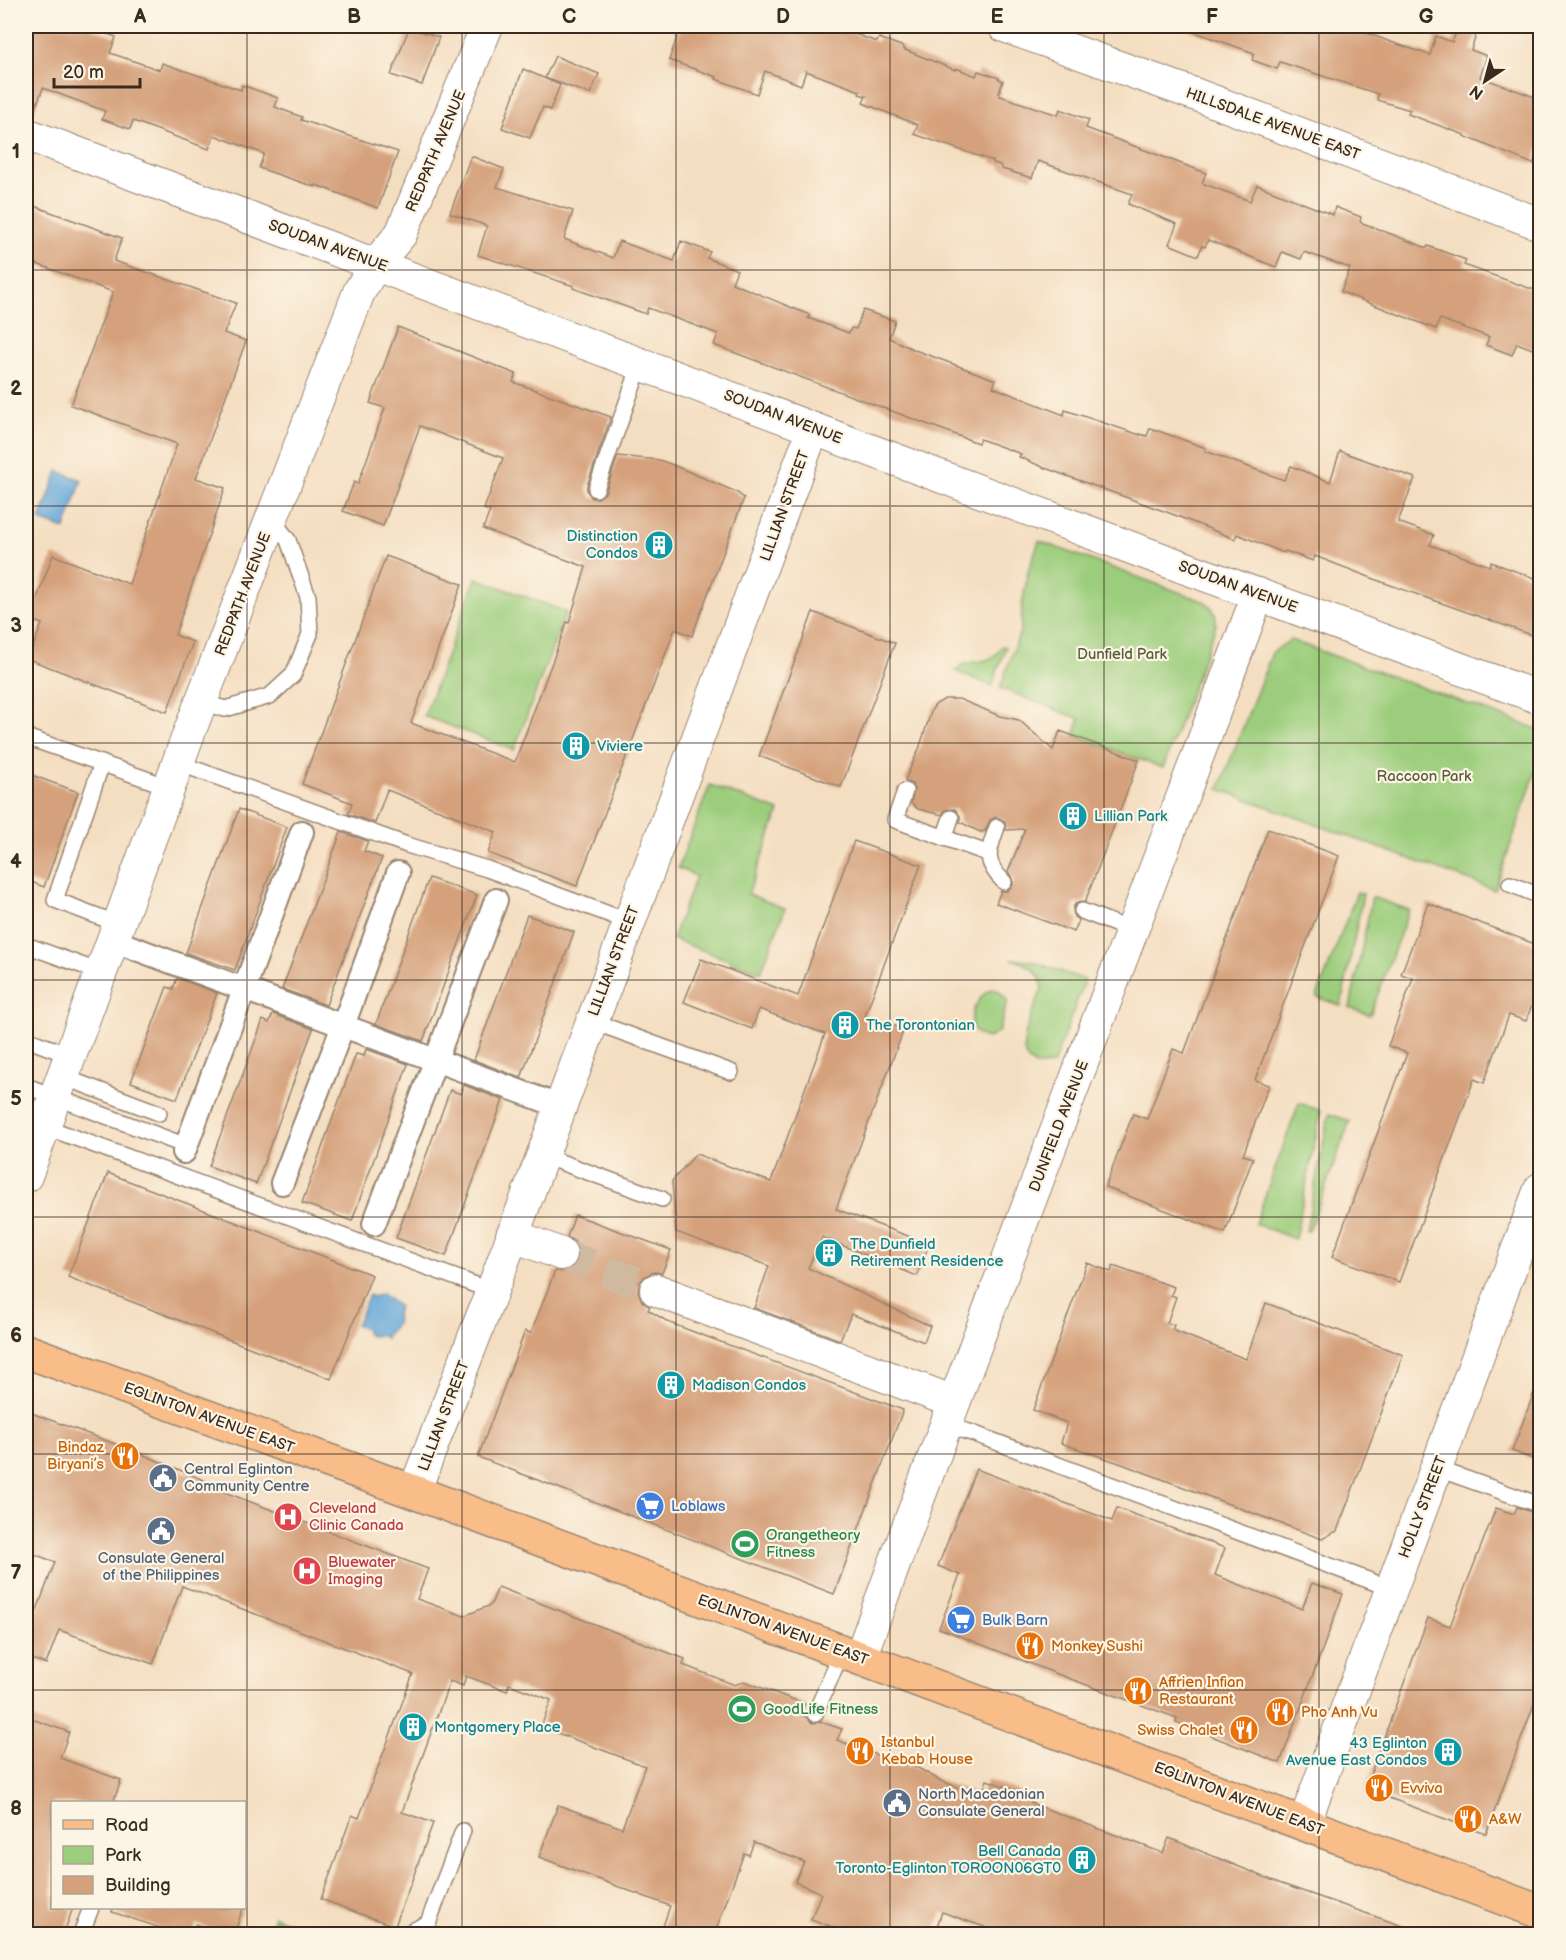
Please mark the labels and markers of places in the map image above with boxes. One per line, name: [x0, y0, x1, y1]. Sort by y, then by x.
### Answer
place label: Distinction Condos: [566, 527, 639, 563]
building icon: Distinction Condos: [643, 529, 675, 561]
building icon: Viviere: [560, 730, 592, 762]
place label: Viviere: [597, 737, 643, 756]
building icon: Lillian Park: [1057, 800, 1089, 832]
place label: Lillian Park: [1094, 807, 1168, 826]
building icon: The Torontonian: [829, 1009, 861, 1041]
place label: The Torontonian: [866, 1016, 975, 1035]
place label: The Dunfield Retirement Residence: [850, 1235, 1004, 1271]
building icon: The Dunfield Retirement Residence: [813, 1237, 845, 1269]
building icon: Madison Condos: [655, 1369, 687, 1401]
place label: Madison Condos: [692, 1376, 807, 1395]
place label: Bindaz Biryani’s: [47, 1438, 105, 1474]
restaurant icon: Bindaz Biryani’s: [109, 1440, 141, 1472]
place label: Central Eglinton Community Centre: [184, 1460, 309, 1496]
public building icon: Central Eglinton Community Centre: [147, 1462, 179, 1494]
supermarket icon: Loblaws: [634, 1490, 666, 1522]
place label: Loblaws: [671, 1497, 726, 1516]
place label: Cleveland Clinic Canada: [309, 1499, 404, 1535]
hospital icon: Cleveland Clinic Canada: [272, 1501, 304, 1533]
public building icon: Consulate General of the Philippines: [145, 1515, 177, 1547]
place label: Orangetheory Fitness: [766, 1526, 861, 1562]
sports icon: Orangetheory Fitness: [729, 1528, 761, 1560]
place label: Consulate General of the Philippines: [98, 1549, 224, 1585]
place label: Bluewater Imaging: [328, 1553, 396, 1589]
hospital icon: Bluewater Imaging: [291, 1555, 323, 1587]
supermarket icon: Bulk Barn: [945, 1604, 977, 1636]
place label: Bulk Barn: [982, 1611, 1048, 1630]
restaurant icon: Monkey Sushi: [1014, 1630, 1046, 1662]
place label: Monkey Sushi: [1051, 1637, 1143, 1656]
place label: Affrien Infian Restaurant: [1159, 1673, 1244, 1709]
restaurant icon: Affrien Infian Restaurant: [1122, 1675, 1154, 1707]
sports icon: GoodLife Fitness: [726, 1693, 758, 1725]
restaurant icon: Pho Anh Vu: [1264, 1696, 1296, 1728]
place label: GoodLife Fitness: [763, 1700, 879, 1719]
place label: Pho Anh Vu: [1301, 1703, 1378, 1722]
building icon: Montgomery Place: [397, 1711, 429, 1743]
restaurant icon: Swiss Chalet: [1228, 1714, 1260, 1746]
place label: Montgomery Place: [434, 1718, 561, 1737]
place label: Swiss Chalet: [1137, 1721, 1223, 1740]
place label: Istanbul Kebab House: [881, 1733, 973, 1769]
place label: 43 Eglinton Avenue East Condos: [1286, 1734, 1428, 1770]
restaurant icon: Istanbul Kebab House: [844, 1735, 876, 1767]
building icon: 43 Eglinton Avenue East Condos: [1432, 1736, 1464, 1768]
restaurant icon: Evviva: [1363, 1772, 1395, 1804]
place label: Evviva: [1400, 1779, 1443, 1798]
place label: North Macedonian Consulate General: [918, 1785, 1045, 1821]
public building icon: North Macedonian Consulate General: [881, 1787, 913, 1819]
restaurant icon: A&W: [1452, 1803, 1484, 1835]
place label: A&W: [1489, 1810, 1522, 1829]
place label: Bell Canada Toronto-Eglinton TOROON06GT0: [836, 1842, 1061, 1878]
building icon: Bell Canada Toronto-Eglinton TOROON06GT0: [1066, 1844, 1098, 1876]

